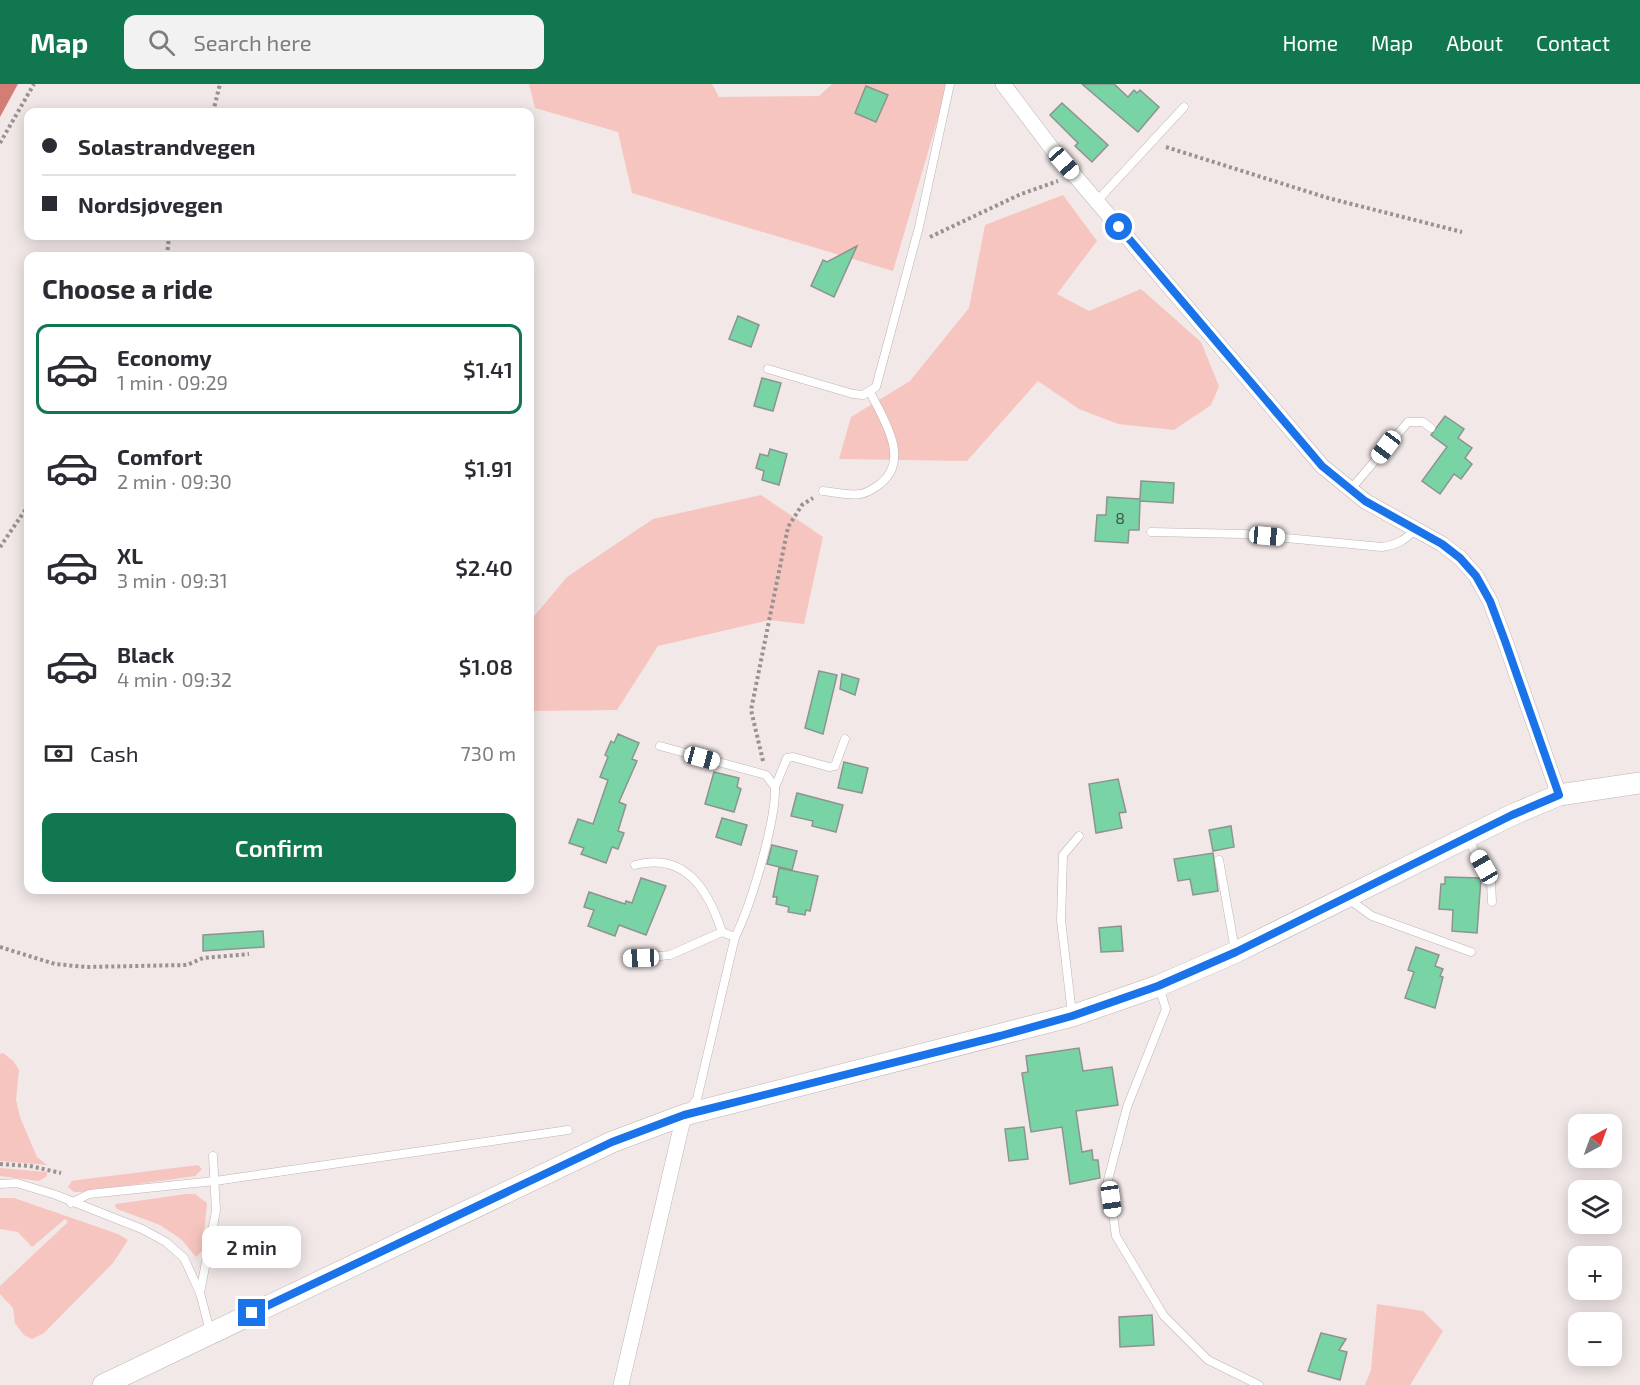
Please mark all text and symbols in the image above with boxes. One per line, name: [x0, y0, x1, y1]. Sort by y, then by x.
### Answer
search box: [124, 15, 544, 69]
text: Map: [30, 25, 88, 59]
icon: search: [145, 26, 178, 59]
text: Search here: [193, 29, 312, 55]
text: Home: [1282, 30, 1338, 55]
text: Map: [1371, 30, 1413, 55]
text: About: [1446, 30, 1503, 55]
text: Contact: [1536, 30, 1610, 55]
text: Solastrandvegen: [78, 133, 256, 159]
car: [1045, 144, 1083, 182]
text: Nordsjøvegen: [78, 191, 223, 217]
route start: [1105, 213, 1132, 240]
text: Choose a ride: [42, 272, 213, 304]
icon: car: [45, 342, 99, 396]
text: Economy: [117, 344, 212, 370]
text: $1.41: [463, 356, 513, 382]
text: 1 min · 09:29: [117, 370, 228, 394]
car: [1368, 427, 1404, 467]
icon: car: [45, 441, 99, 495]
text: Comfort: [117, 443, 202, 469]
text: $1.91: [464, 455, 513, 481]
text: 2 min · 09:30: [117, 469, 232, 493]
house number: 8: [1115, 508, 1125, 527]
car: [1248, 525, 1286, 547]
icon: car: [45, 540, 99, 594]
text: XL: [117, 542, 143, 568]
text: $2.40: [455, 554, 513, 580]
text: 3 min · 09:31: [117, 568, 228, 592]
icon: car: [45, 639, 99, 693]
text: Black: [117, 641, 174, 667]
text: $1.08: [459, 653, 513, 679]
text: 4 min · 09:32: [117, 667, 232, 691]
icon: cash: [42, 737, 75, 770]
text: Cash: [90, 740, 139, 766]
text: 730 m: [461, 741, 516, 765]
car: [682, 745, 722, 771]
button: Confirm: [42, 813, 516, 882]
car: [1467, 847, 1501, 887]
car: [623, 948, 659, 968]
north arrow: [1568, 1114, 1622, 1168]
map controls: [1568, 1114, 1622, 1366]
car: [1100, 1180, 1122, 1218]
button: layers: [1568, 1180, 1622, 1234]
callout: 2 min: [202, 1226, 302, 1268]
text: 2 min: [226, 1235, 277, 1259]
button: +: [1568, 1246, 1622, 1300]
route end: [238, 1299, 265, 1326]
button: −: [1568, 1312, 1622, 1366]

